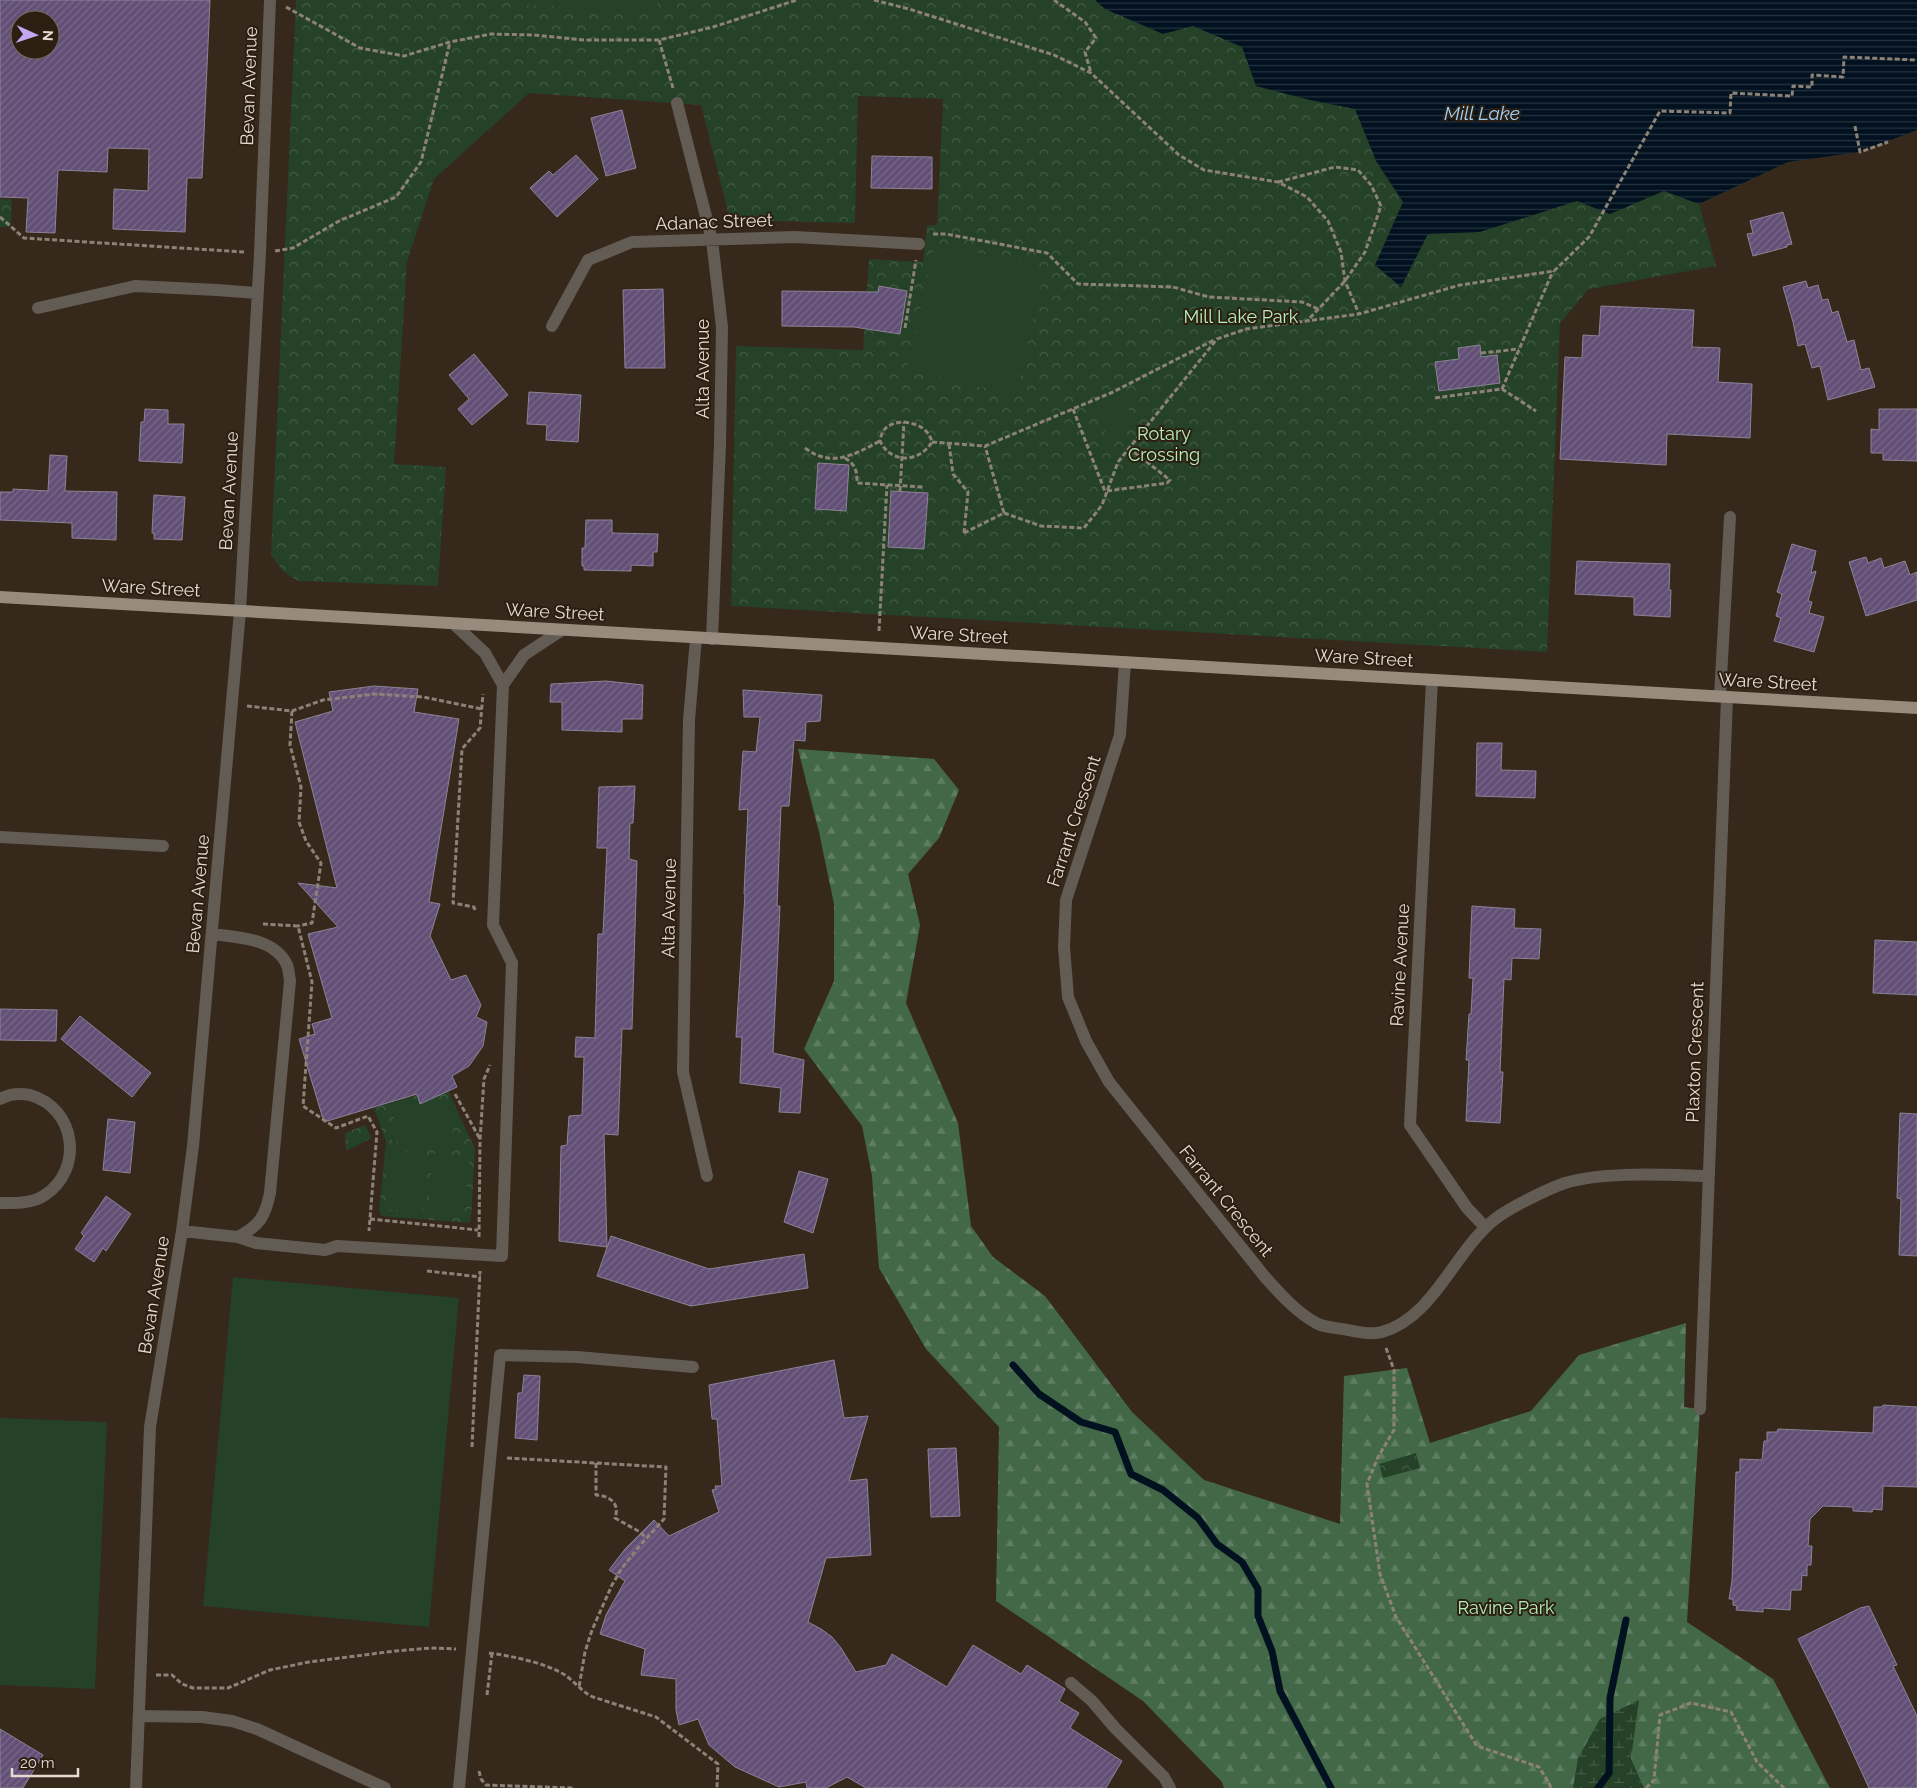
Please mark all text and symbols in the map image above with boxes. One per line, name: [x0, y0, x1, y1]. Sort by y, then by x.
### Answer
north arrow: [10, 10, 60, 60]
street label: Bevan Avenue: [236, 26, 261, 146]
text: N: [40, 30, 56, 41]
water label: Mill Lake: [1444, 102, 1520, 124]
street label: Adanac Street: [655, 209, 773, 234]
park label: Mill Lake Park: [1184, 306, 1299, 327]
street label: Alta Avenue: [692, 319, 713, 419]
park label: Rotary Crossing: [1128, 423, 1200, 465]
street label: Bevan Avenue: [215, 430, 242, 551]
street label: Ware Street: [101, 574, 201, 601]
street label: Ware Street: [505, 598, 605, 625]
street label: Ware Street: [909, 621, 1009, 648]
street label: Ware Street: [1314, 644, 1414, 671]
street label: Ware Street: [1718, 668, 1818, 695]
street label: Farrant Crescent: [1042, 752, 1105, 889]
street label: Bevan Avenue: [182, 833, 213, 954]
street label: Alta Avenue: [657, 857, 680, 958]
street label: Ravine Avenue: [1386, 903, 1413, 1027]
street label: Plaxton Crescent: [1682, 981, 1707, 1123]
street label: Farrant Crescent: [1175, 1141, 1278, 1261]
street label: Bevan Avenue: [134, 1234, 173, 1355]
park label: Ravine Park: [1457, 1597, 1555, 1618]
scale bar: [12, 1746, 79, 1778]
text: 20 m: [20, 1754, 55, 1772]

